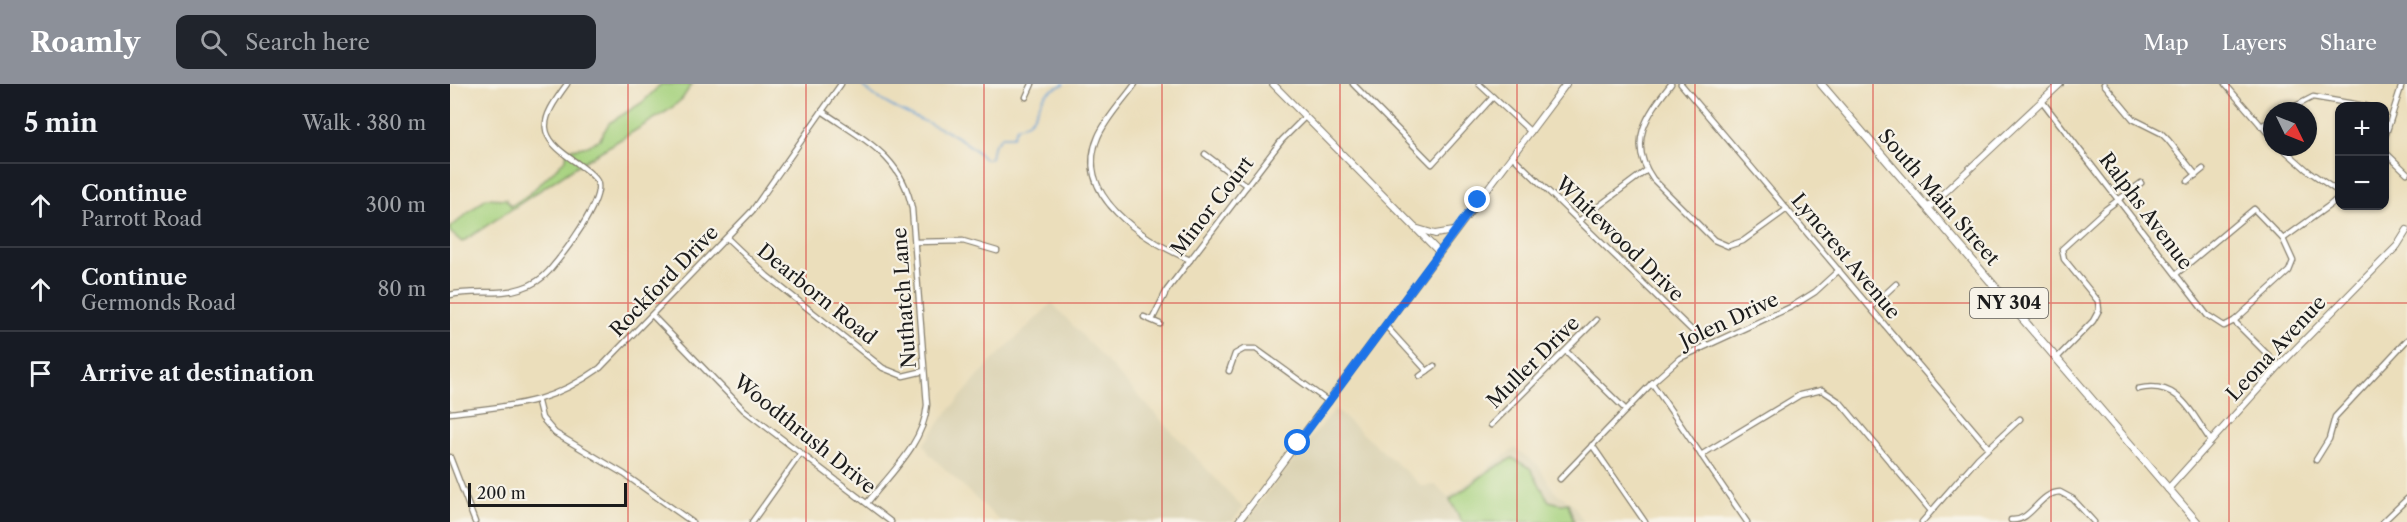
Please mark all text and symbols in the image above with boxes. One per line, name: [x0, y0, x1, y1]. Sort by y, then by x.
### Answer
search box: [176, 15, 596, 69]
text: Roamly: [30, 25, 140, 59]
icon: search: [197, 26, 230, 59]
text: Search here: [245, 29, 370, 56]
text: Map: [2144, 30, 2189, 55]
text: Layers: [2222, 30, 2287, 55]
text: Share: [2320, 30, 2377, 55]
north arrow: [2263, 102, 2317, 156]
map controls: [2335, 102, 2389, 210]
button: +: [2335, 102, 2389, 156]
text: 5 min: [24, 107, 98, 139]
text: Walk · 380 m: [302, 111, 426, 135]
street label: South Main Street: [1873, 124, 2005, 270]
street label: Ralphs Avenue: [2094, 148, 2198, 274]
street label: Minor Court: [1166, 151, 1258, 261]
button: −: [2335, 156, 2389, 210]
street label: Whitewood Drive: [1550, 171, 1689, 306]
text: Continue: [81, 180, 187, 207]
route end: [1464, 186, 1490, 212]
street label: Lyncrest Avenue: [1786, 188, 1906, 324]
icon: ahead: [24, 189, 57, 222]
text: 300 m: [366, 193, 426, 217]
text: Parrott Road: [81, 207, 202, 231]
street label: Rockford Drive: [605, 220, 723, 342]
street label: Nuthatch Lane: [887, 227, 921, 369]
street label: Dearborn Road: [753, 239, 881, 349]
text: Continue: [81, 264, 187, 291]
icon: ahead: [24, 273, 57, 306]
text: 80 m: [378, 277, 426, 301]
street label: Jolen Drive: [1673, 287, 1782, 355]
road number: NY 304: [1970, 288, 2048, 318]
street label: Leona Avenue: [2221, 290, 2331, 406]
text: Germonds Road: [81, 291, 236, 315]
street label: Muller Drive: [1482, 311, 1584, 413]
icon: arrive: [24, 357, 57, 390]
text: Arrive at destination: [81, 360, 314, 387]
street label: Woodthrush Drive: [728, 369, 881, 499]
route start: [1284, 429, 1310, 455]
scale bar: [468, 480, 627, 508]
text: 200 m: [477, 483, 526, 503]

